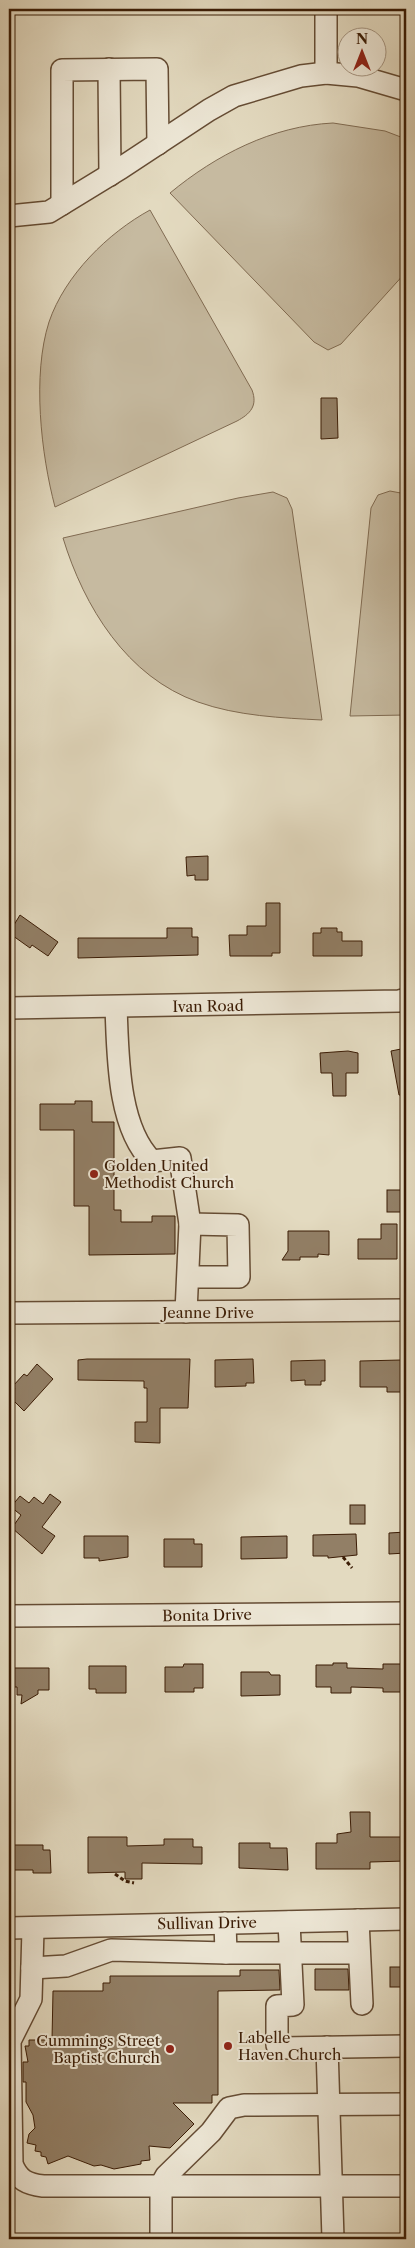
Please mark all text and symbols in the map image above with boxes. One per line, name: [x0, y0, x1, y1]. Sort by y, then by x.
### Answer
north arrow: [338, 28, 388, 78]
text: N: [356, 30, 368, 48]
street label: Ivan Road: [172, 996, 244, 1016]
place label: Golden United Methodist Church: [104, 1156, 235, 1192]
marker: Golden United Methodist Church: [88, 1168, 100, 1180]
street label: Jeanne Drive: [160, 1303, 254, 1322]
street label: Bonita Drive: [162, 1605, 252, 1625]
street label: Sullivan Drive: [157, 1913, 257, 1933]
place label: Labelle Haven Church: [238, 2028, 342, 2064]
place label: Cummings Street Baptist Church: [36, 2031, 161, 2067]
marker: Labelle Haven Church: [222, 2040, 234, 2052]
marker: Cummings Street Baptist Church: [164, 2043, 176, 2055]

